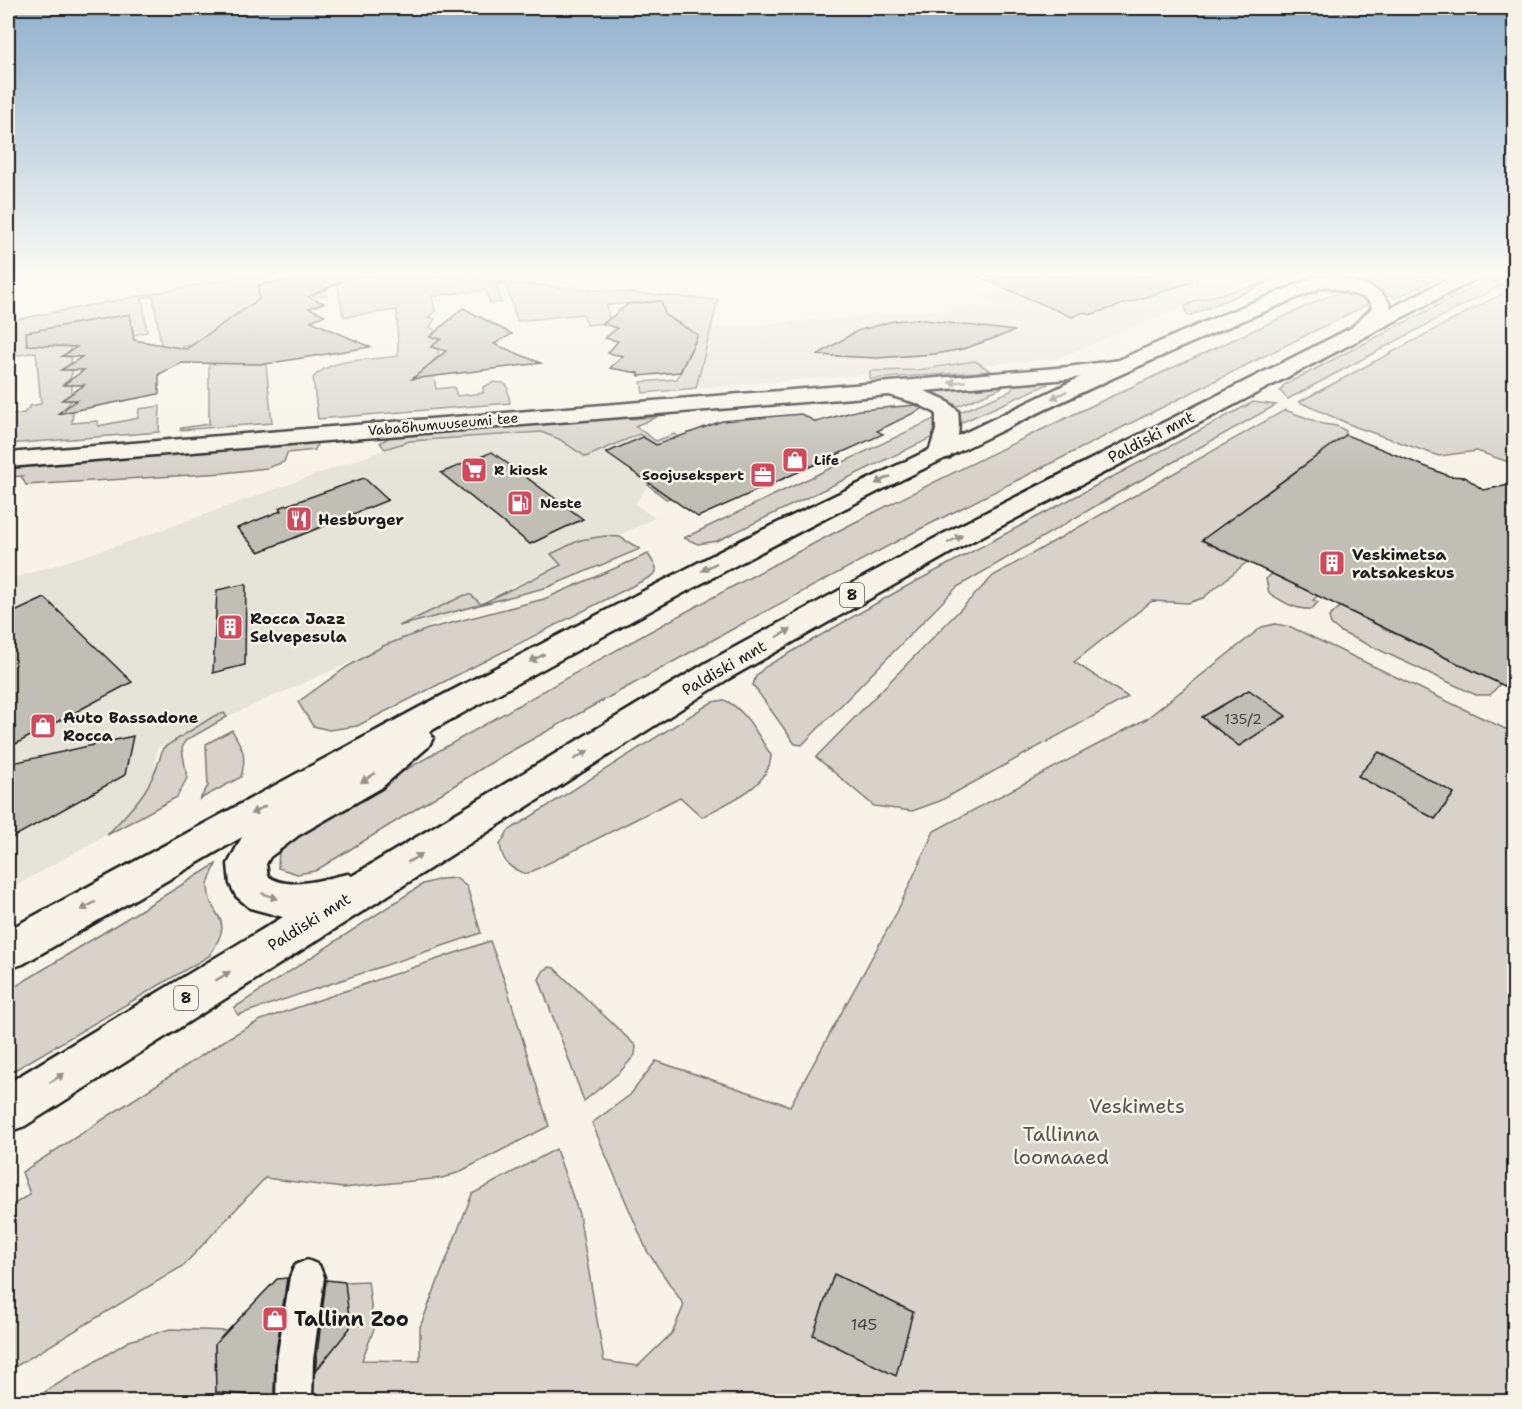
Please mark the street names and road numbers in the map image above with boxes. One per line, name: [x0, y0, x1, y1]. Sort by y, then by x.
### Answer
street label: Paldiski mnt: [1104, 406, 1198, 468]
street label: Vabaõhumuuseumi tee: [367, 408, 519, 440]
road number: 8: [840, 583, 864, 607]
street label: Paldiski mnt: [678, 635, 770, 701]
street label: Paldiski mnt: [264, 888, 354, 956]
road number: 8: [174, 986, 198, 1010]

